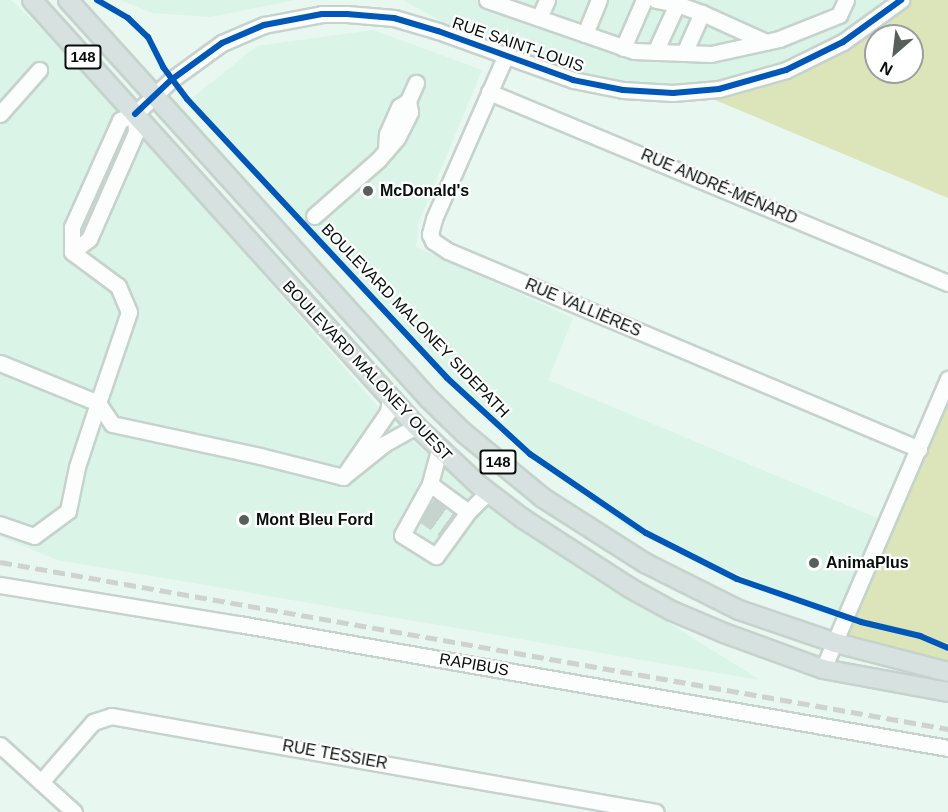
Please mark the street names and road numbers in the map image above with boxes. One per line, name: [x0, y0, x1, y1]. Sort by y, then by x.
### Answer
street label: RUE SAINT-LOUIS: [450, 13, 586, 77]
road number: 148: [64, 45, 103, 69]
street label: RUE ANDRÉ-MÉNARD: [638, 145, 800, 229]
street label: BOULEVARD MALONEY SIDEPATH: [317, 220, 513, 422]
street label: RUE VALLIÈRES: [522, 275, 644, 341]
street label: BOULEVARD MALONEY OUEST: [278, 277, 456, 465]
road number: 148: [478, 450, 518, 474]
street label: RAPIBUS: [438, 649, 510, 681]
street label: RUE TESSIER: [281, 736, 389, 774]

